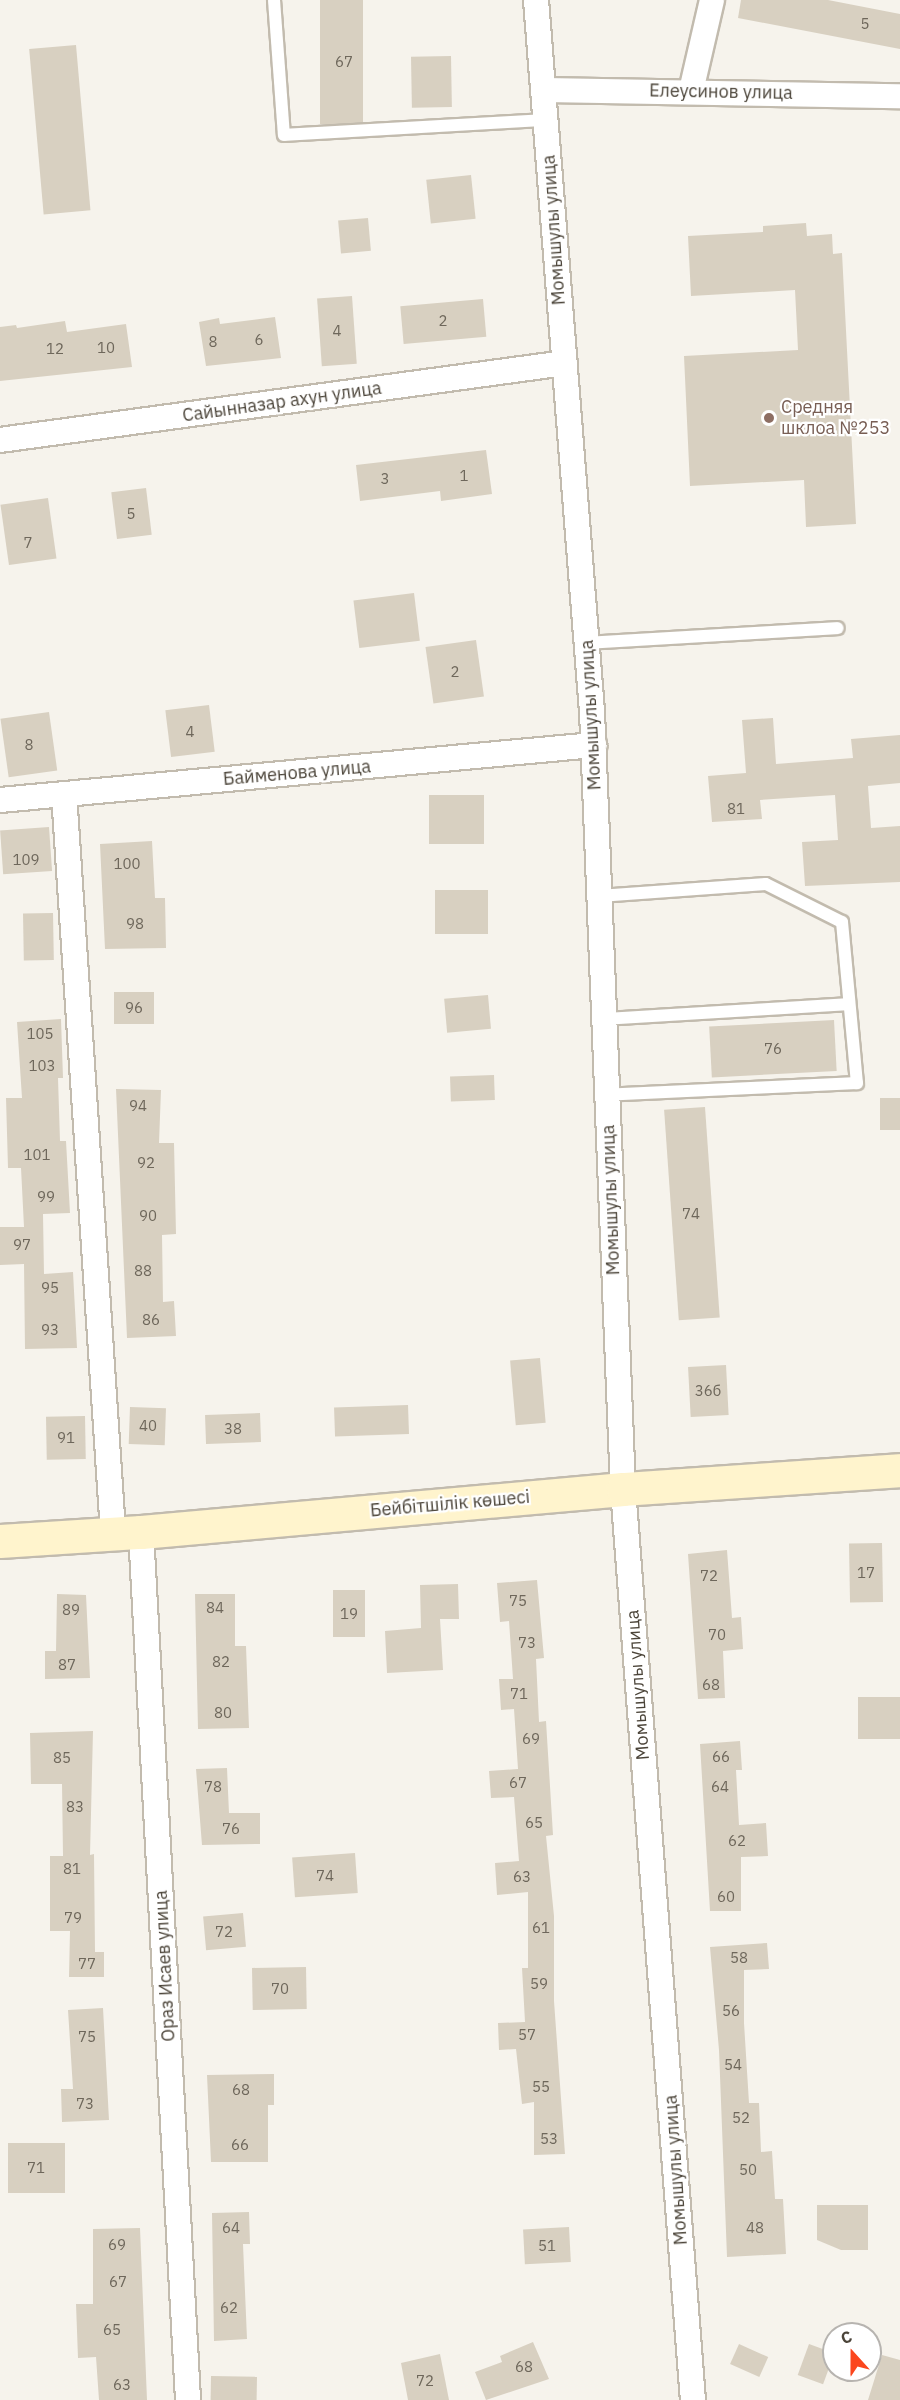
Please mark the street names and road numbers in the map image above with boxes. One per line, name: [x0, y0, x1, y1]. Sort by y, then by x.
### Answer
street label: Елеусинов улица: [649, 80, 793, 104]
street label: Момышулы улица: [538, 154, 570, 306]
street label: Сайынназар ахун улица: [181, 377, 383, 427]
street label: Момышулы улица: [576, 639, 606, 791]
street label: Байменова улица: [222, 756, 372, 790]
street label: Момышулы улица: [598, 1124, 624, 1276]
street label: Бейбітшілік көшесі: [369, 1486, 531, 1522]
street label: Момышулы улица: [622, 1609, 654, 1761]
street label: Ораз Исаев улица: [150, 1890, 180, 2042]
street label: Момышулы улица: [660, 2094, 692, 2246]

